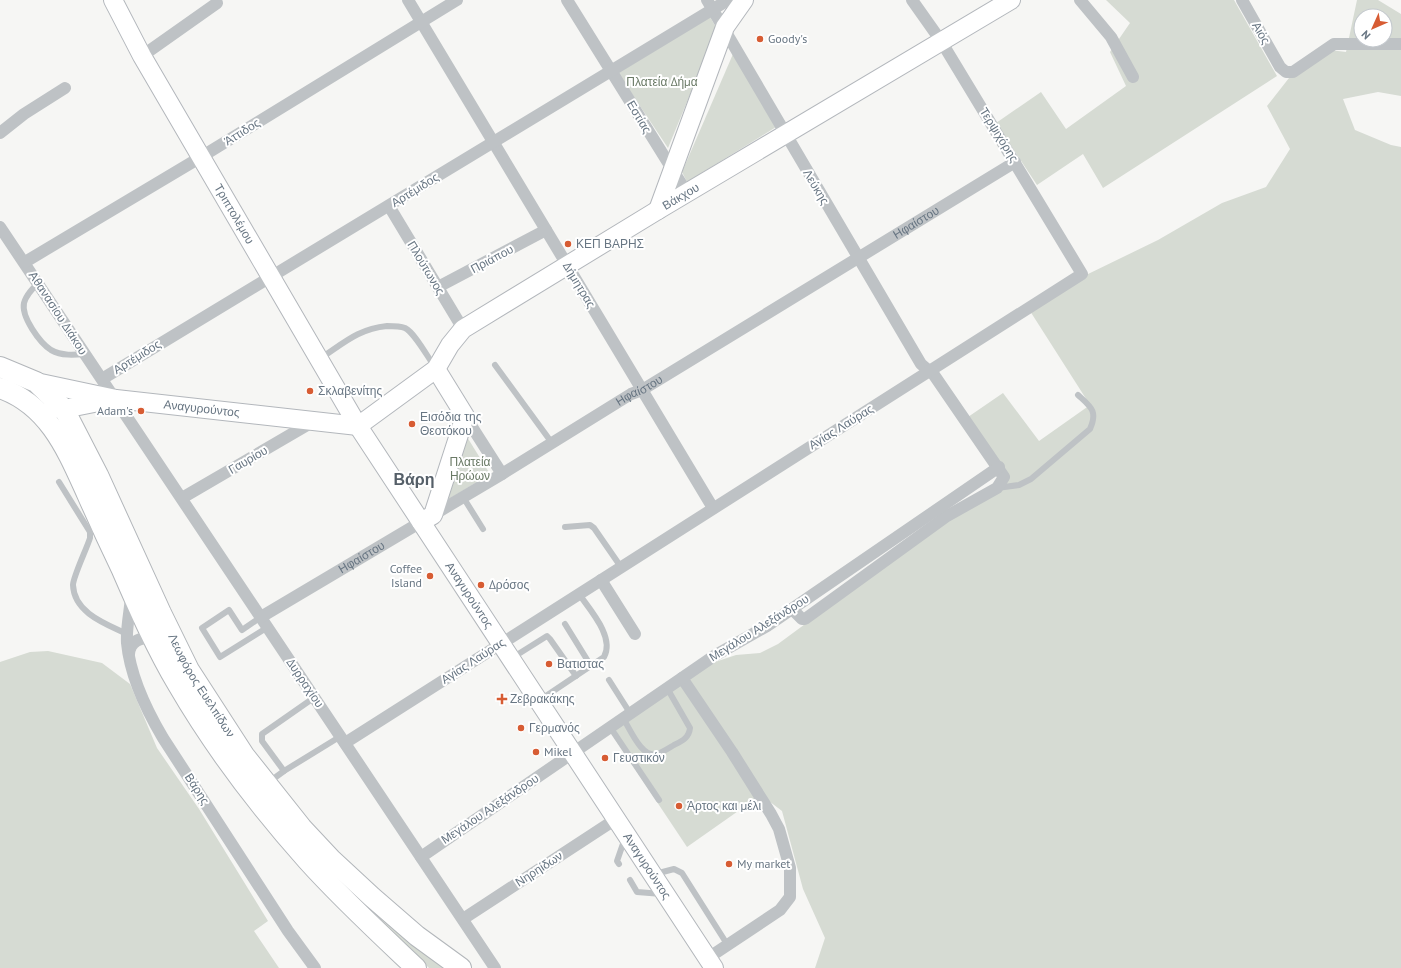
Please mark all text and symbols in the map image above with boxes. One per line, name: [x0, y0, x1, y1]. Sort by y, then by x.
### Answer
north arrow: [1353, 8, 1393, 48]
street label: Αιός: [1249, 19, 1274, 47]
text: N: [1358, 28, 1373, 43]
place label: Goody's: [768, 31, 807, 46]
marker: Goody's: [755, 34, 765, 44]
park label: Πλατεία Δήμα: [626, 74, 698, 89]
street label: Εστίας: [624, 98, 655, 136]
street label: Τερψιχόρης: [977, 105, 1022, 165]
street label: Άττιδος: [221, 115, 263, 148]
street label: Λεύκης: [800, 166, 833, 207]
street label: Αρτέμιδος: [388, 169, 441, 210]
street label: Βάκχου: [659, 179, 702, 213]
street label: Τριπτολέμου: [211, 181, 258, 246]
street label: Ηφαίστου: [890, 202, 942, 242]
place label: ΚΕΠ ΒΑΡΗΣ: [576, 236, 644, 251]
street label: Πλούτωνος: [405, 238, 448, 298]
marker: ΚΕΠ ΒΑΡΗΣ: [563, 239, 573, 249]
street label: Πριάπου: [468, 241, 516, 276]
street label: Δήμητρας: [560, 259, 599, 311]
street label: Αθανασίου Διάκου: [26, 268, 91, 357]
street label: Αρτέμιδος: [110, 336, 163, 377]
street label: Ηφαίστου: [613, 371, 665, 409]
place label: Σκλαβενίτης: [318, 383, 383, 398]
marker: Σκλαβενίτης: [305, 386, 315, 396]
street label: Αναγυρούντος: [163, 396, 241, 420]
street label: Αγίας Λαύρας: [806, 401, 876, 452]
place label: Adam's: [97, 403, 133, 418]
marker: Adam's: [136, 406, 146, 416]
place label: Εισόδια της Θεοτόκου: [420, 409, 482, 438]
marker: Εισόδια της Θεοτόκου: [407, 419, 417, 429]
street label: Γαυρίου: [225, 442, 270, 477]
park label: Πλατεία Ηρώων: [449, 454, 491, 483]
district label: Βάρη: [393, 469, 435, 489]
street label: Ηφαίστου: [335, 537, 387, 576]
street label: Αναγυρούντος: [442, 559, 497, 631]
place label: Coffee Island: [390, 561, 422, 590]
marker: Coffee Island: [425, 571, 435, 581]
place label: Δρόσος: [489, 577, 529, 592]
marker: Δρόσος: [476, 580, 486, 590]
street label: Μεγάλου Αλεξάνδρου: [706, 591, 811, 664]
street label: Λεωφόρος Ευελπίδων: [165, 631, 239, 740]
street label: Αγίας Λαύρας: [438, 634, 508, 687]
street label: Δυρραχίου: [283, 655, 327, 710]
place label: Βατιστας: [557, 656, 604, 671]
marker: Βατιστας: [544, 659, 554, 669]
place label: Ζεβρακάκης: [510, 691, 575, 706]
marker: Ζεβρακάκης: [497, 694, 507, 704]
place label: Γερμανός: [529, 720, 580, 735]
marker: Γερμανός: [516, 723, 526, 733]
place label: Mikel: [544, 744, 572, 759]
marker: Mikel: [531, 747, 541, 757]
place label: Γευστικόν: [613, 750, 665, 765]
marker: Γευστικόν: [600, 753, 610, 763]
street label: Βάρης: [182, 770, 213, 807]
street label: Μεγάλου Αλεξάνδρου: [438, 770, 541, 847]
place label: Άρτος και μέλι: [687, 798, 762, 813]
marker: Άρτος και μέλι: [674, 801, 684, 811]
street label: Αναγυρούντος: [620, 830, 675, 902]
street label: Νηρηίδων: [512, 848, 565, 889]
place label: My market: [737, 856, 790, 871]
marker: My market: [724, 859, 734, 869]

